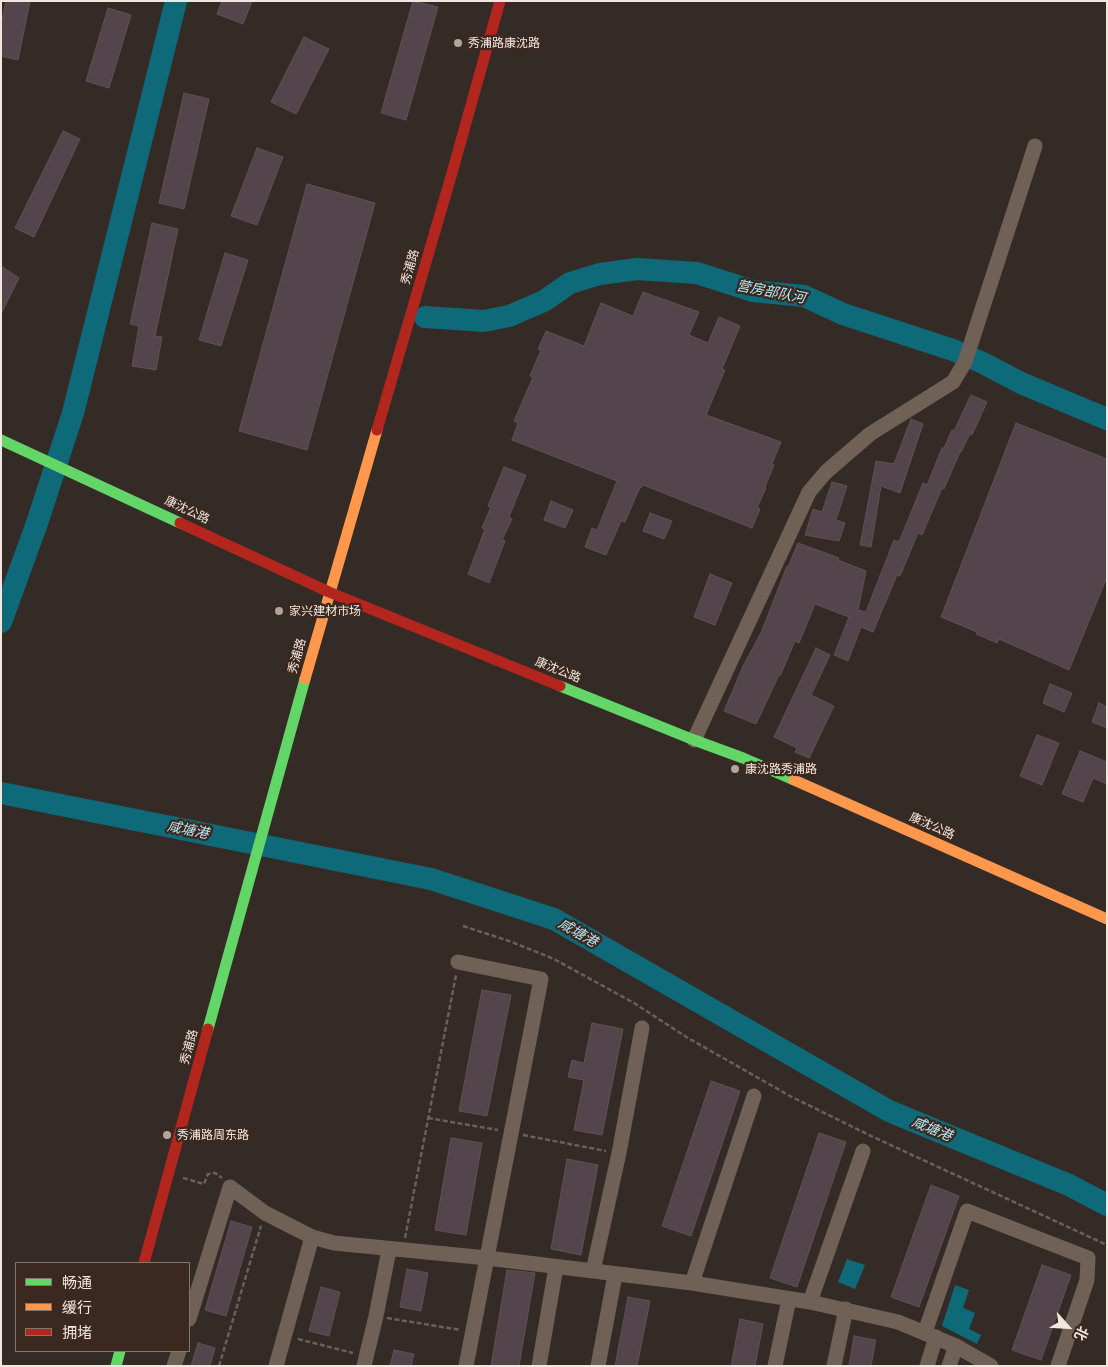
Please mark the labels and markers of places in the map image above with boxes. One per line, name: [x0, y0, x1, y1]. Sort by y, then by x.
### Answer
place label: 秀浦路康沈路: [468, 36, 540, 50]
marker: 秀浦路康沈路: [452, 37, 464, 49]
place label: 家兴建材市场: [289, 604, 361, 618]
marker: 家兴建材市场: [273, 605, 285, 617]
place label: 康沈路秀浦路: [745, 762, 817, 776]
marker: 康沈路秀浦路: [729, 763, 741, 775]
place label: 秀浦路周东路: [177, 1128, 249, 1142]
marker: 秀浦路周东路: [161, 1129, 173, 1141]

